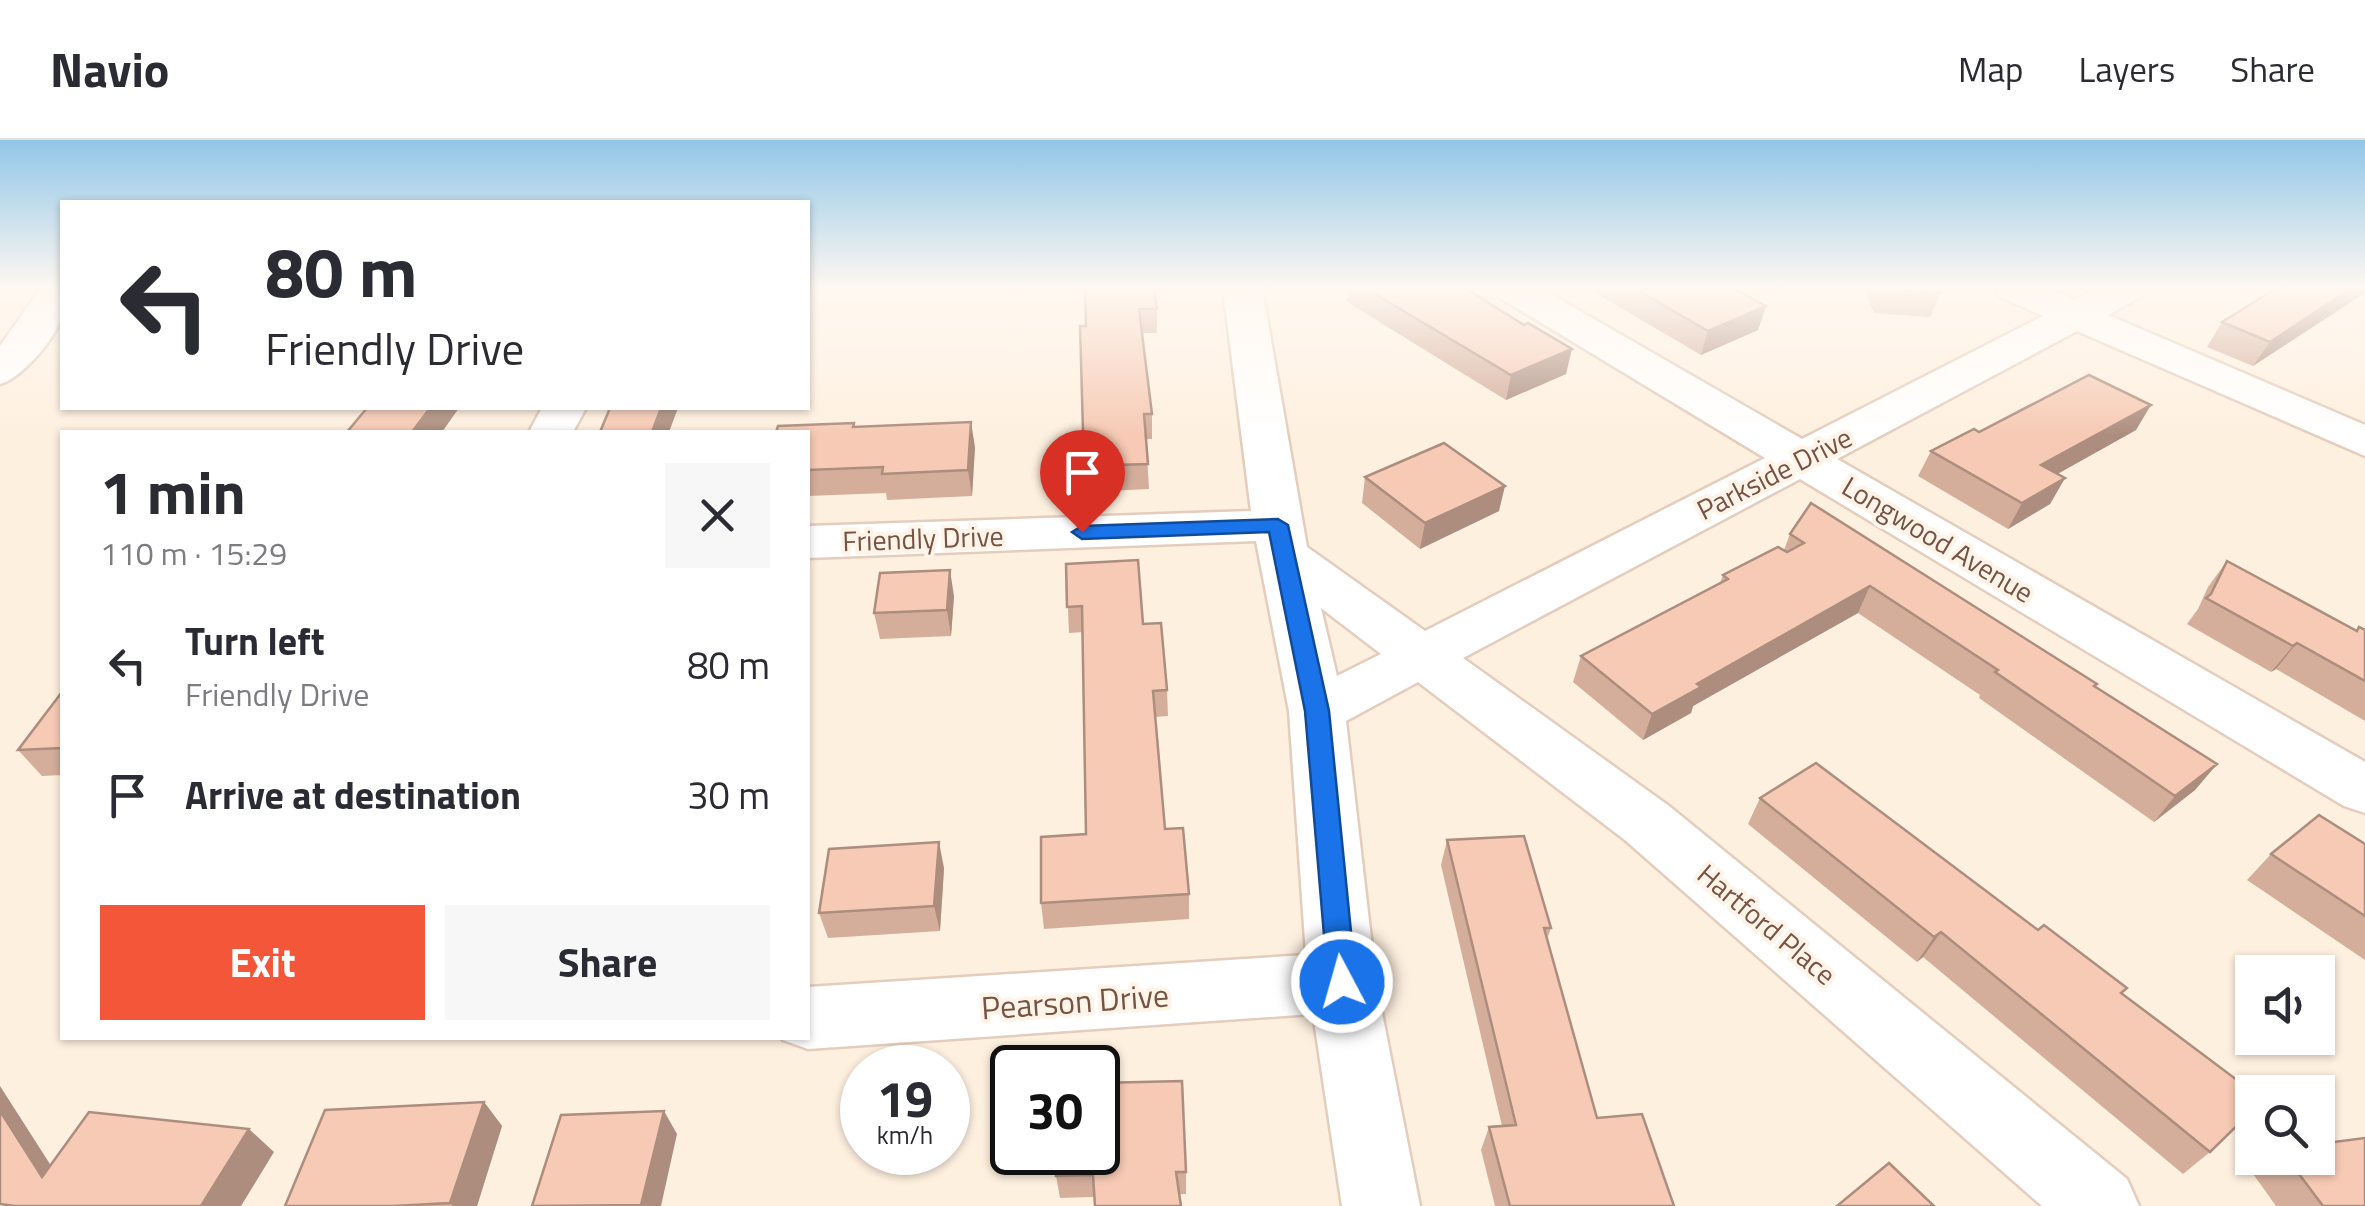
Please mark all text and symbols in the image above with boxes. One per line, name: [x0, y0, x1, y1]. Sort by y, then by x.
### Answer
text: Navio: [50, 33, 169, 106]
text: Map: [1958, 42, 2023, 96]
text: Layers: [2078, 42, 2175, 96]
text: Share: [2230, 42, 2315, 96]
text: 80 m: [265, 218, 418, 324]
icon: left: [100, 240, 230, 370]
text: Friendly Drive: [265, 314, 524, 382]
street label: Parkside Drive: [1689, 415, 1859, 531]
pin: [1040, 430, 1125, 533]
icon: arrive: [1055, 445, 1110, 500]
text: 1 min: [100, 446, 246, 537]
button: close: [665, 463, 770, 568]
street label: Longwood Avenue: [1834, 465, 2042, 613]
street label: Friendly Drive: [842, 514, 1004, 562]
text: 110 m · 15:29: [100, 529, 287, 577]
text: Turn left: [185, 612, 325, 670]
text: 80 m: [687, 636, 770, 694]
icon: left: [100, 638, 155, 693]
text: Friendly Drive: [185, 670, 369, 718]
text: Arrive at destination: [185, 766, 521, 824]
text: 30 m: [687, 766, 770, 824]
icon: arrive: [100, 768, 155, 823]
street label: Hartford Place: [1688, 853, 1846, 995]
button: Exit: [100, 905, 425, 1020]
button: Share: [445, 905, 770, 1020]
position arrow: [1290, 930, 1394, 1034]
map controls: [2235, 955, 2335, 1175]
button: sound: [2235, 955, 2335, 1055]
street label: Pearson Drive: [980, 970, 1170, 1032]
speed limit sign: 30: [990, 1045, 1120, 1175]
text: 19: [877, 1060, 933, 1136]
button: search: [2235, 1075, 2335, 1175]
text: km/h: [877, 1116, 933, 1154]

